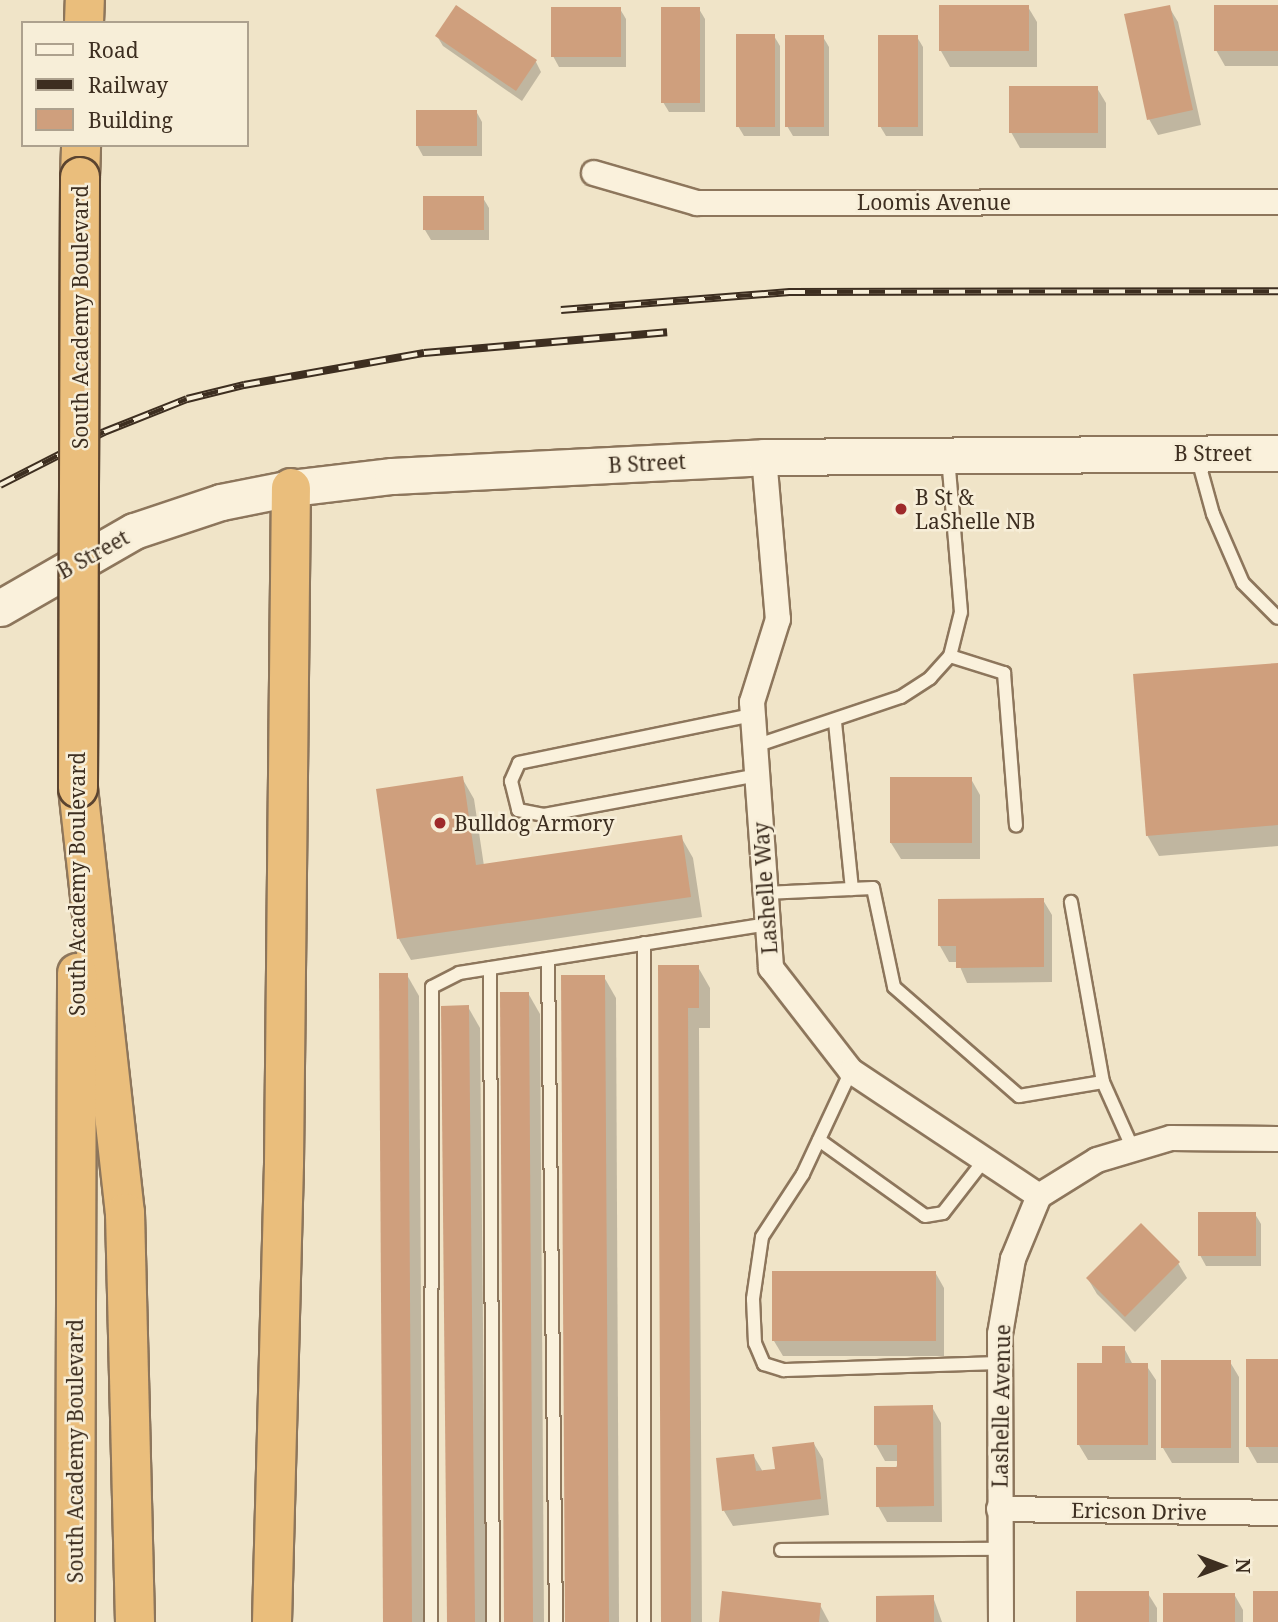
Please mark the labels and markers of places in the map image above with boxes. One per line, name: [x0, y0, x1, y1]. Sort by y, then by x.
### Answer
place label: B St & LaShelle NB: [915, 484, 1035, 534]
marker: B St & LaShelle NB: [893, 501, 909, 517]
place label: Bulldog Armory: [454, 810, 614, 836]
marker: Bulldog Armory: [432, 815, 448, 831]

